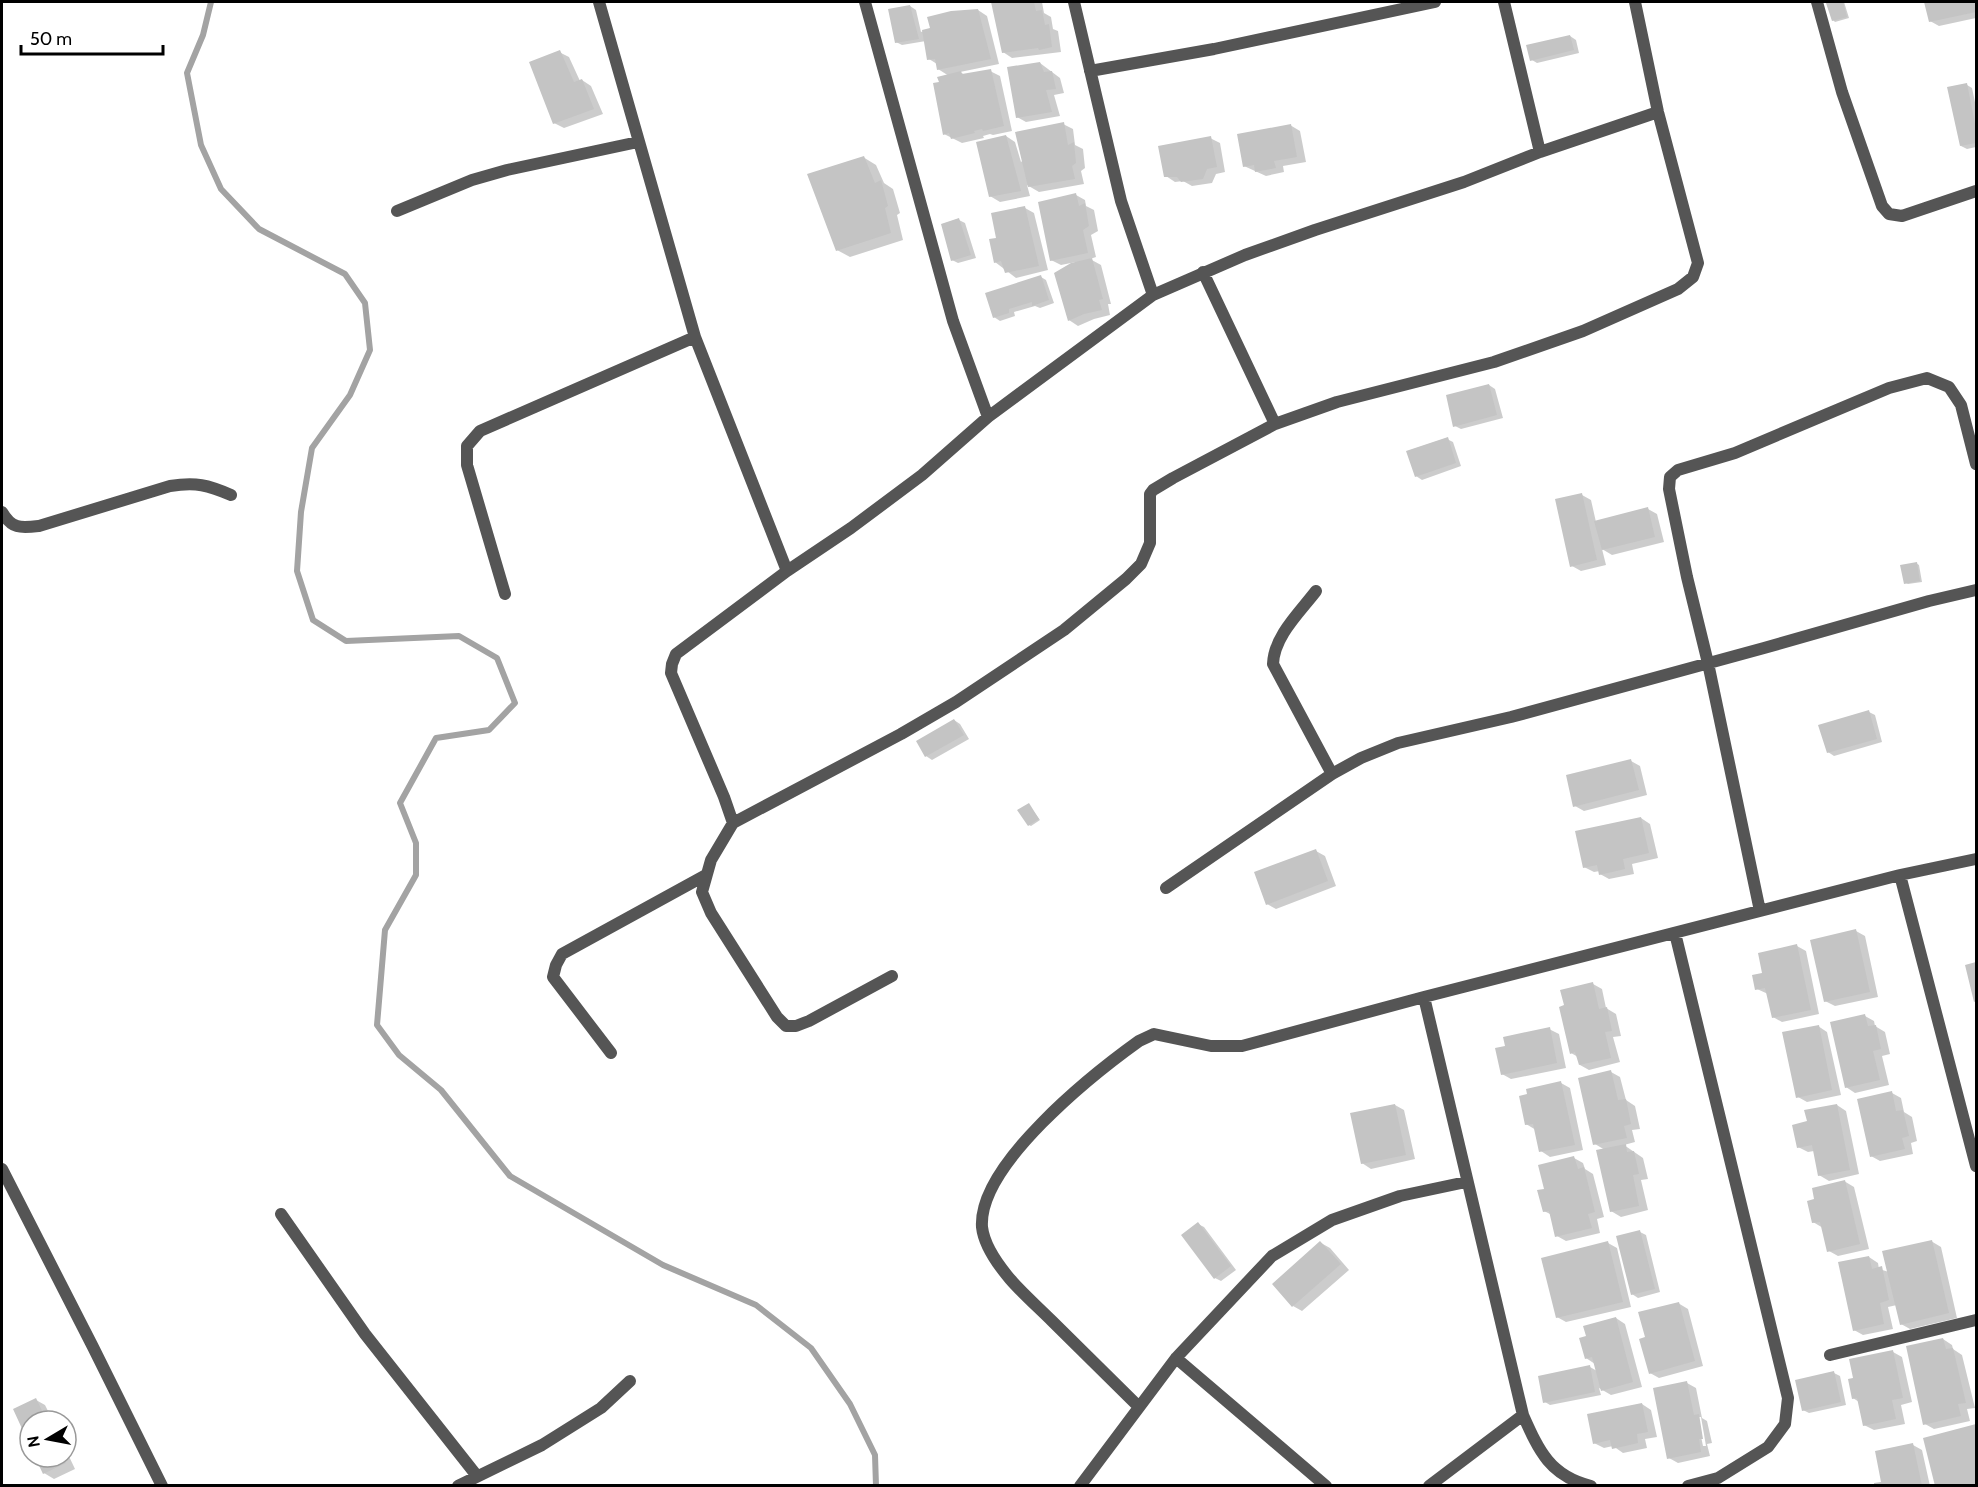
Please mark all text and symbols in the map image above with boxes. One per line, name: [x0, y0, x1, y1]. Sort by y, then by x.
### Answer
scale bar: [21, 18, 164, 56]
text: 50 m: [30, 28, 72, 50]
north arrow: [18, 1409, 78, 1469]
text: N: [23, 1434, 44, 1449]

